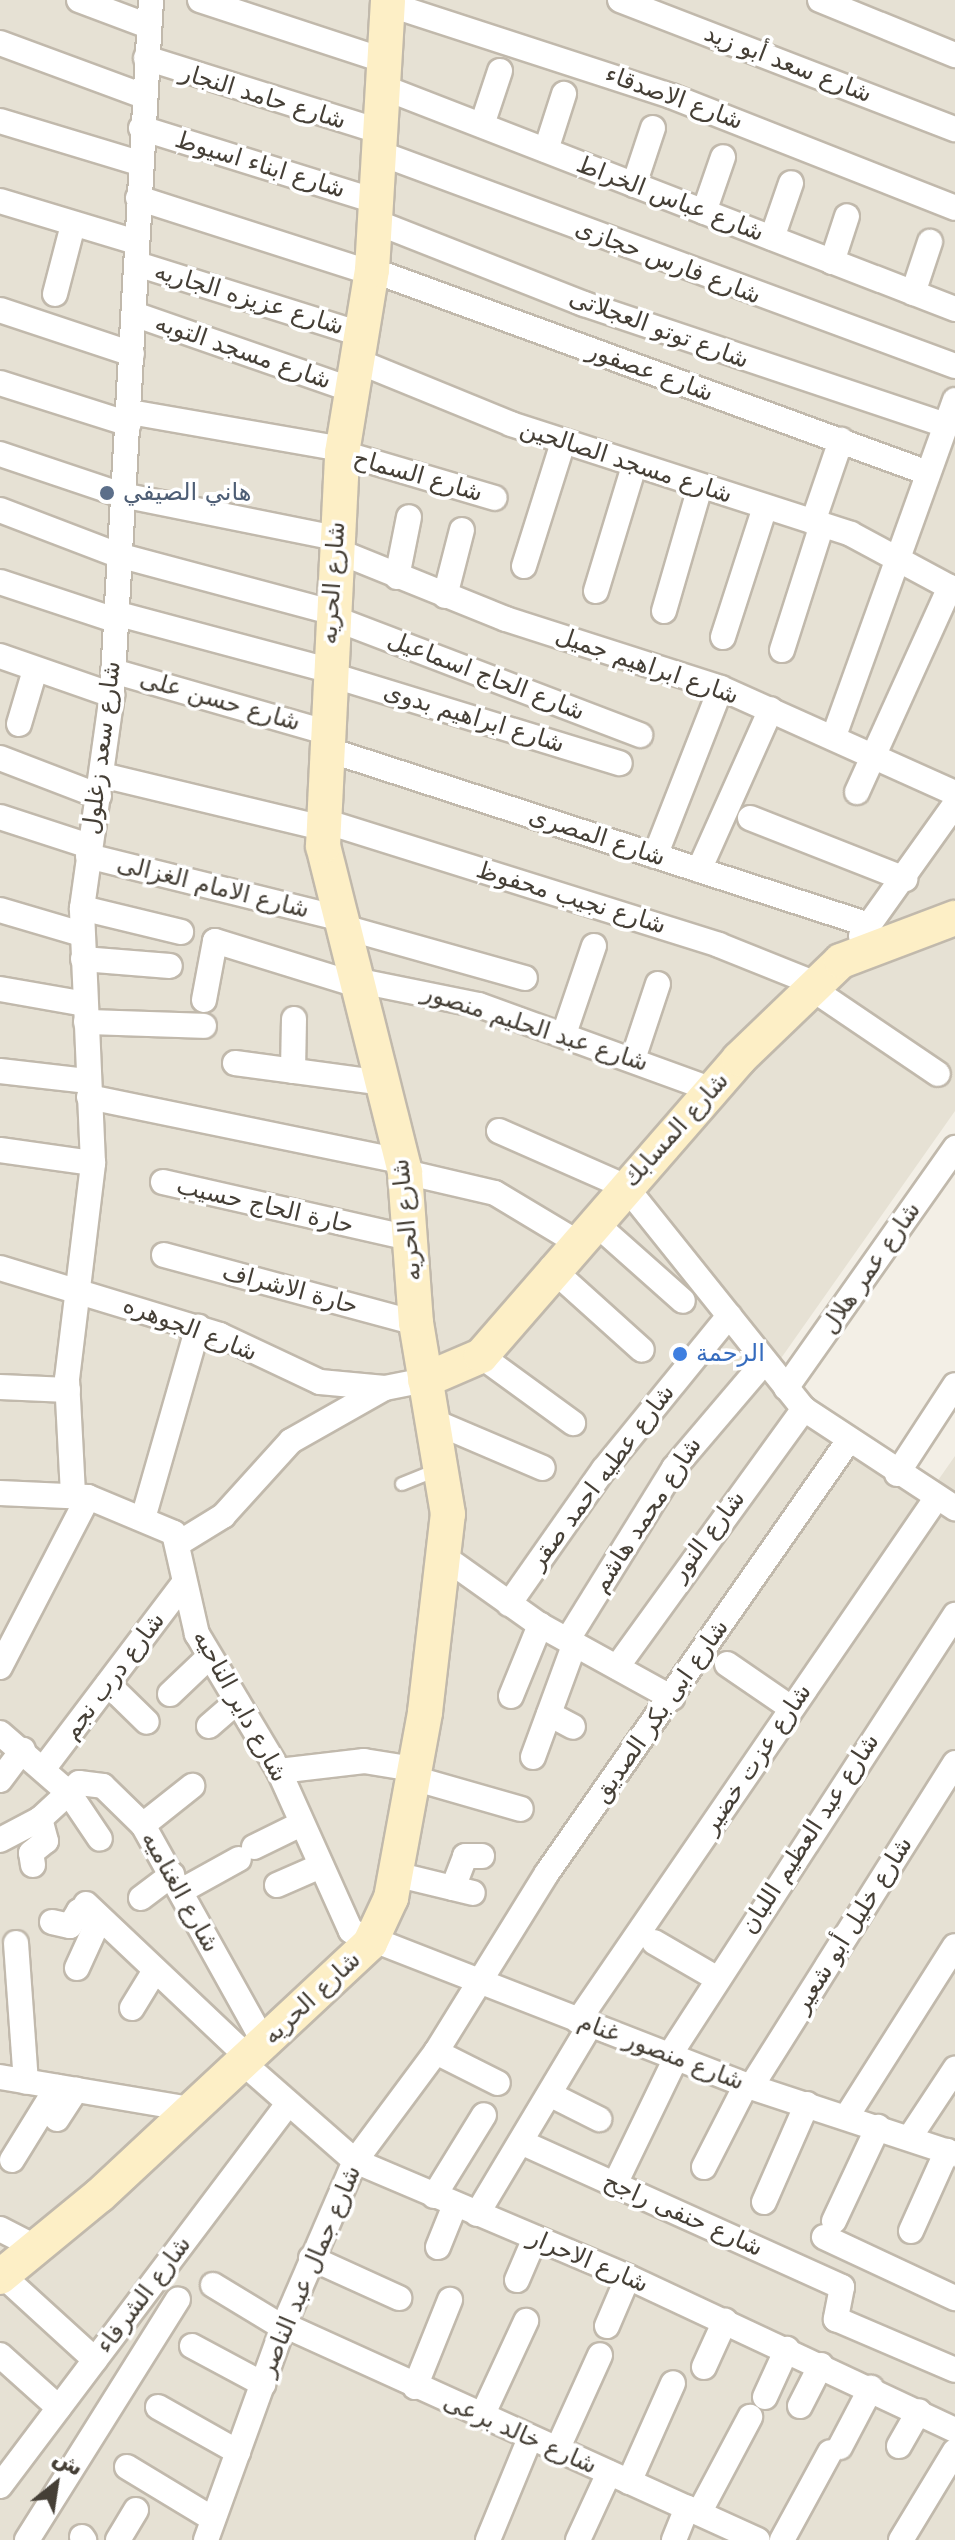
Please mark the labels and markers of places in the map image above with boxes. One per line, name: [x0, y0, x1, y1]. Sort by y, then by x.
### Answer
place label: هاني الصيفي: [123, 479, 251, 507]
marker: هاني الصيفي: [98, 484, 116, 502]
place label: الرحمة: [696, 1340, 765, 1368]
marker: الرحمة: [671, 1345, 689, 1363]

